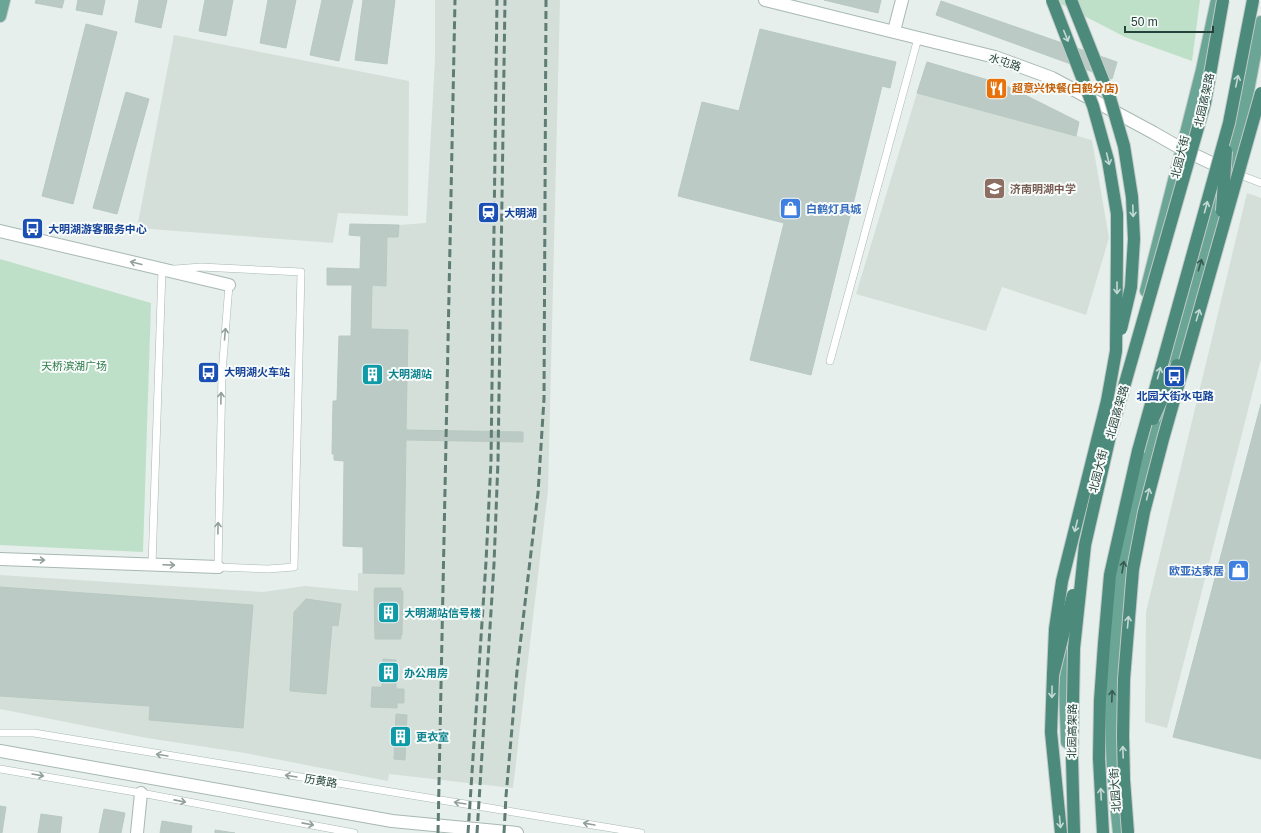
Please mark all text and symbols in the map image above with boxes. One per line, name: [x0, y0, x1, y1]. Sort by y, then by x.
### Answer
scale bar: [1125, 8, 1213, 34]
text: 50 m: [1131, 15, 1158, 29]
one-way arrow: [1062, 30, 1070, 42]
street label: 水屯路: [987, 51, 1023, 73]
street label: 北园高架路: [1192, 72, 1216, 128]
restaurant icon: 超意兴快餐(白鹤分店): [984, 75, 1010, 101]
one-way arrow: [1234, 75, 1242, 88]
place label: 超意兴快餐(白鹤分店): [1012, 82, 1119, 94]
street label: 北园大街: [1169, 134, 1191, 180]
one-way arrow: [1104, 152, 1112, 165]
school or university icon: 济南明湖中学: [981, 176, 1007, 202]
place label: 济南明湖中学: [1010, 183, 1076, 195]
shop icon: 白鹤灯具城: [778, 196, 804, 222]
station icon: 大明湖: [475, 200, 501, 226]
one-way arrow: [1203, 201, 1210, 214]
place label: 白鹤灯具城: [806, 203, 862, 215]
one-way arrow: [1129, 204, 1137, 217]
place label: 大明湖: [504, 207, 537, 219]
bus stop icon: 大明湖游客服务中心: [19, 216, 45, 242]
place label: 大明湖游客服务中心: [48, 223, 147, 235]
one-way arrow: [1197, 258, 1204, 271]
one-way arrow: [130, 259, 143, 267]
one-way arrow: [1113, 281, 1121, 294]
one-way arrow: [1195, 309, 1202, 322]
one-way arrow: [221, 328, 228, 341]
bus stop icon: 大明湖火车站: [196, 359, 222, 385]
park label: 天桥滨湖广场: [41, 360, 107, 372]
building icon: 大明湖站: [360, 361, 386, 387]
bus stop icon: 北园大街水屯路: [1162, 363, 1188, 389]
place label: 大明湖火车站: [224, 366, 290, 378]
one-way arrow: [1156, 367, 1163, 380]
place label: 大明湖站: [388, 368, 432, 380]
street label: 北园高架路: [1104, 384, 1130, 440]
place label: 北园大街水屯路: [1137, 390, 1214, 402]
one-way arrow: [217, 392, 225, 405]
street label: 北园大街: [1087, 448, 1109, 494]
one-way arrow: [1145, 488, 1153, 501]
one-way arrow: [1071, 519, 1079, 532]
one-way arrow: [215, 522, 222, 535]
one-way arrow: [32, 556, 45, 564]
shop icon: 欧亚达家居: [1226, 558, 1252, 584]
one-way arrow: [1119, 561, 1127, 574]
one-way arrow: [162, 562, 175, 569]
place label: 欧亚达家居: [1169, 565, 1224, 577]
building icon: 大明湖站信号楼: [375, 600, 401, 626]
place label: 大明湖站信号楼: [404, 607, 481, 619]
one-way arrow: [1125, 616, 1132, 629]
building icon: 办公用房: [376, 660, 402, 686]
place label: 办公用房: [404, 667, 448, 679]
one-way arrow: [1048, 685, 1056, 698]
one-way arrow: [1108, 690, 1116, 703]
street label: 北园高架路: [1066, 703, 1078, 759]
building icon: 更衣室: [388, 724, 414, 750]
place label: 更衣室: [416, 731, 449, 743]
one-way arrow: [1119, 746, 1127, 759]
one-way arrow: [156, 750, 169, 758]
street label: 北园大街: [1107, 768, 1123, 812]
one-way arrow: [32, 772, 45, 780]
one-way arrow: [284, 772, 297, 780]
street label: 历黄路: [304, 772, 338, 790]
one-way arrow: [1098, 788, 1105, 801]
one-way arrow: [173, 797, 186, 805]
one-way arrow: [454, 799, 467, 807]
one-way arrow: [1056, 815, 1063, 828]
one-way arrow: [583, 820, 596, 828]
one-way arrow: [301, 821, 314, 829]

